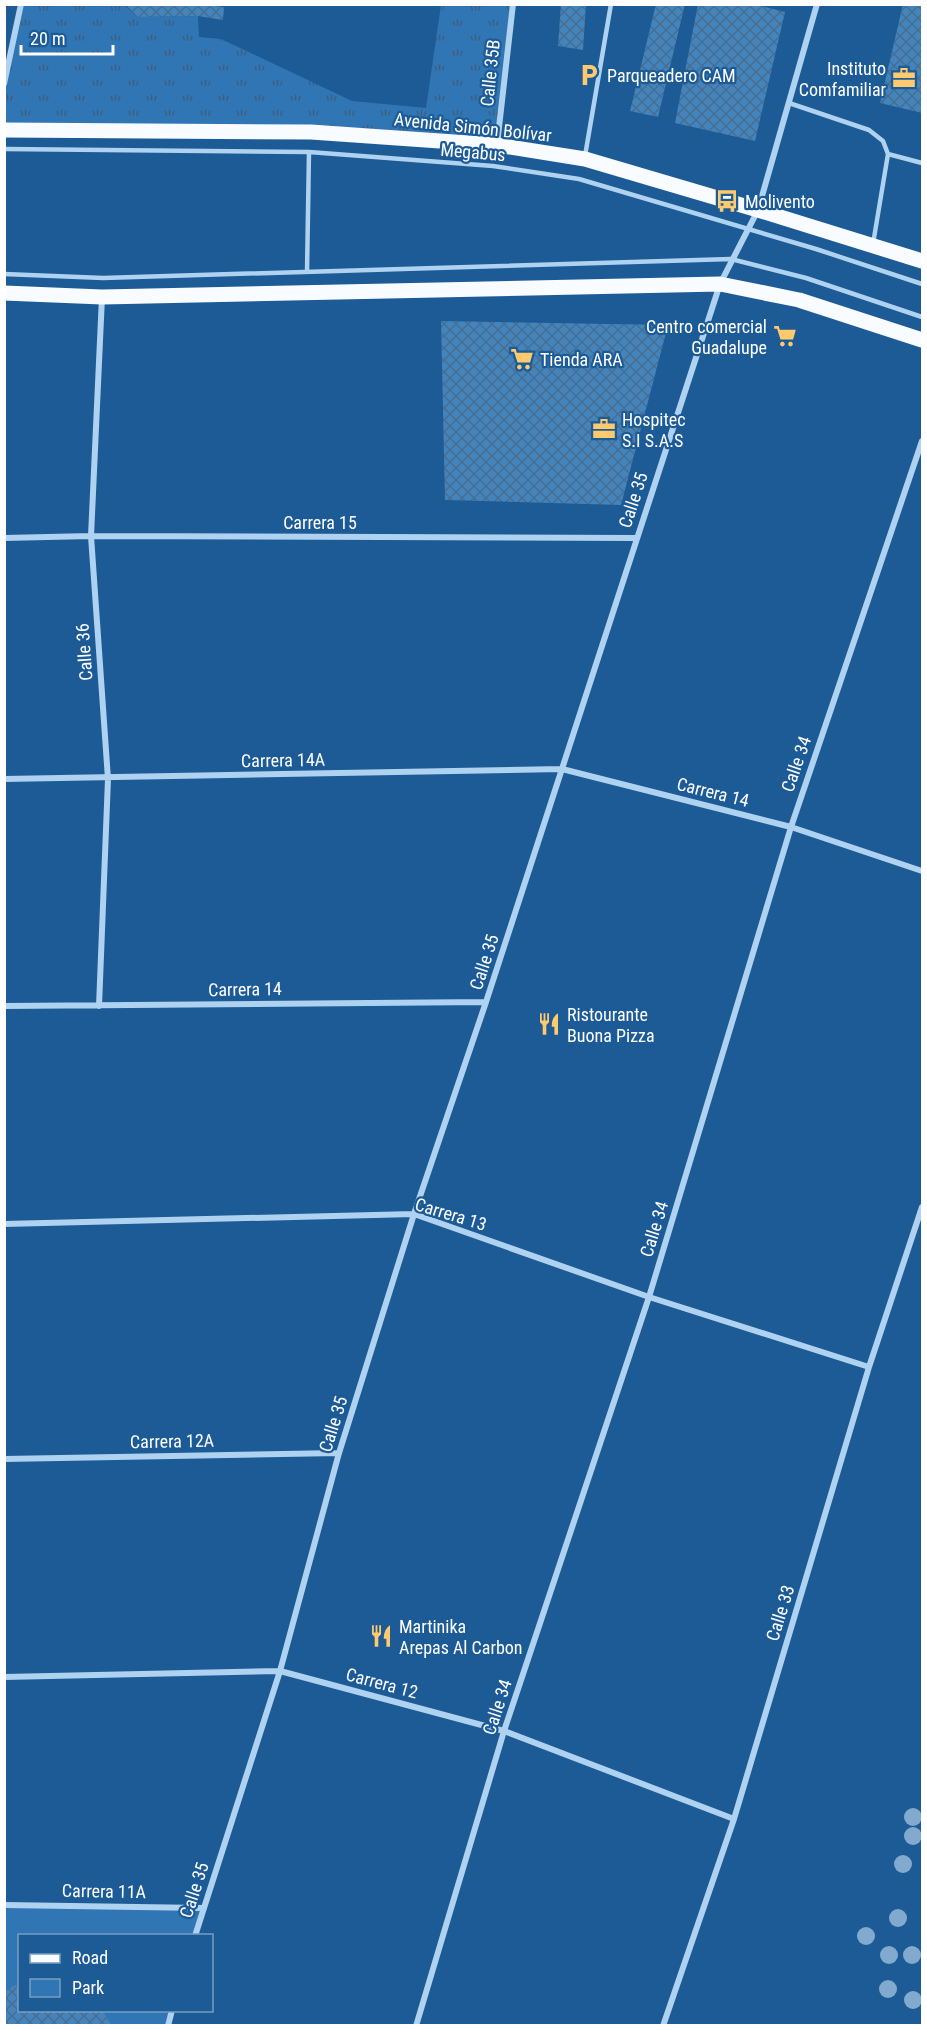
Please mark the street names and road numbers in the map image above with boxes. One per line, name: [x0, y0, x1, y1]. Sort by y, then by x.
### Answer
street label: Calle 35B: [476, 38, 504, 108]
street label: Avenida Simón Bolívar: [393, 108, 553, 146]
street label: Megabus: [440, 139, 506, 165]
street label: Calle 35: [614, 469, 652, 531]
street label: Carrera 15: [283, 512, 357, 533]
street label: Calle 36: [72, 623, 96, 681]
street label: Calle 34: [777, 733, 815, 795]
street label: Carrera 14A: [241, 749, 326, 771]
street label: Carrera 14: [675, 773, 751, 811]
street label: Calle 35: [465, 931, 503, 993]
street label: Carrera 14: [208, 978, 282, 1000]
street label: Carrera 13: [413, 1193, 489, 1235]
street label: Calle 34: [636, 1198, 672, 1260]
street label: Calle 35: [315, 1393, 351, 1455]
street label: Carrera 12A: [130, 1430, 215, 1452]
street label: Calle 33: [762, 1582, 798, 1644]
street label: Carrera 12: [344, 1663, 420, 1703]
street label: Calle 34: [478, 1676, 516, 1738]
street label: Calle 35: [175, 1859, 213, 1921]
street label: Carrera 11A: [62, 1880, 147, 1902]

